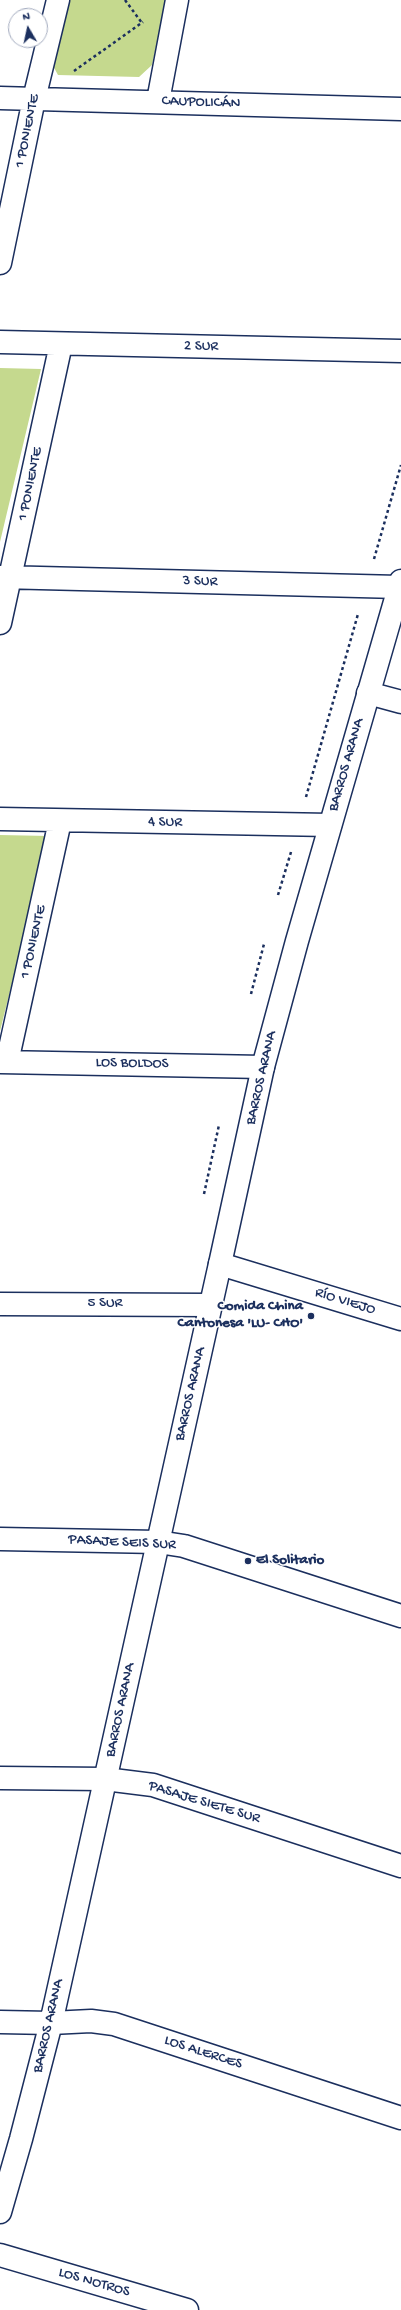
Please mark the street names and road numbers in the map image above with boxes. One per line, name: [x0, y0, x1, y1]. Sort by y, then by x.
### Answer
street label: 1 PONIENTE: [11, 93, 45, 169]
street label: CAUPOLICÁN: [161, 93, 241, 113]
street label: 2 SUR: [184, 338, 218, 356]
street label: 1 PONIENTE: [14, 446, 48, 522]
street label: 3 SUR: [182, 572, 218, 592]
street label: BARROS ARANA: [325, 716, 369, 814]
street label: 4 SUR: [148, 814, 182, 832]
street label: 1 PONIENTE: [17, 904, 51, 980]
street label: BARROS ARANA: [242, 1029, 282, 1127]
street label: LOS BOLDOS: [95, 1054, 169, 1074]
street label: RÍO VIEJO: [313, 1284, 377, 1320]
street label: 5 SUR: [88, 1295, 122, 1313]
street label: BARROS ARANA: [171, 1345, 211, 1443]
street label: PASAJE SEIS SUR: [68, 1531, 176, 1555]
street label: BARROS ARANA: [102, 1661, 140, 1759]
street label: PASAJE SIETE SUR: [146, 1777, 262, 1829]
street label: BARROS ARANA: [29, 1977, 69, 2075]
street label: LOS ALERCES: [162, 2032, 244, 2074]
street label: LOS NOTROS: [56, 2264, 132, 2302]

